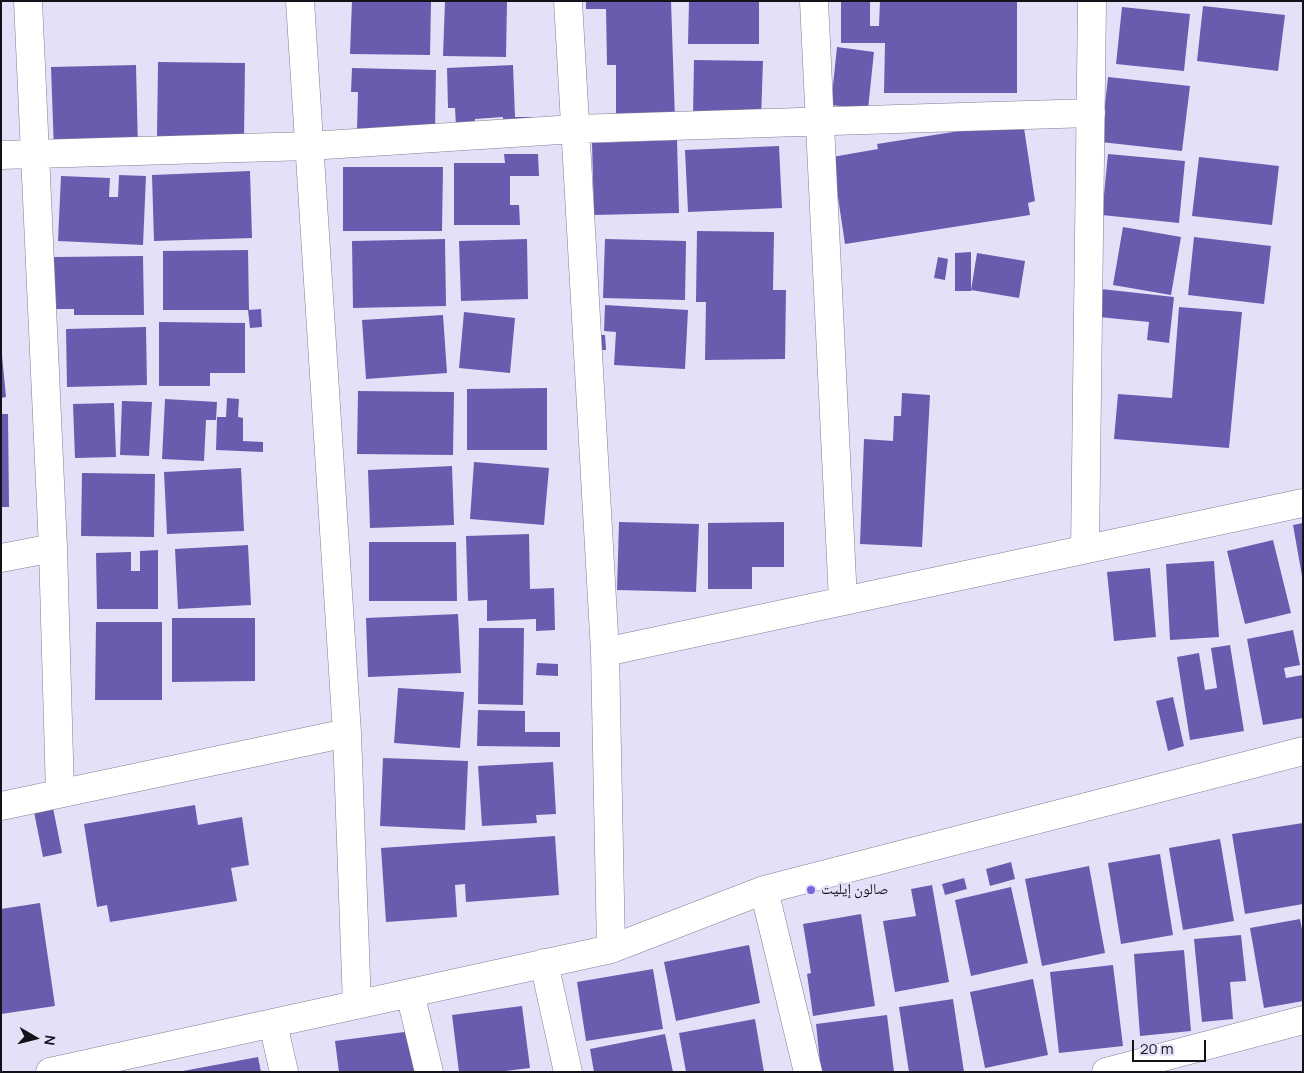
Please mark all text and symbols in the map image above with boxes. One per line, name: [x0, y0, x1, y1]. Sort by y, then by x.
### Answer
place label: صالون إيليت: [821, 881, 889, 899]
marker: صالون إيليت: [805, 884, 817, 896]
north arrow: [10, 1013, 60, 1063]
scale bar: [1134, 1030, 1208, 1062]
text: N: [40, 1034, 60, 1046]
text: 20 m: [1140, 1038, 1173, 1059]

